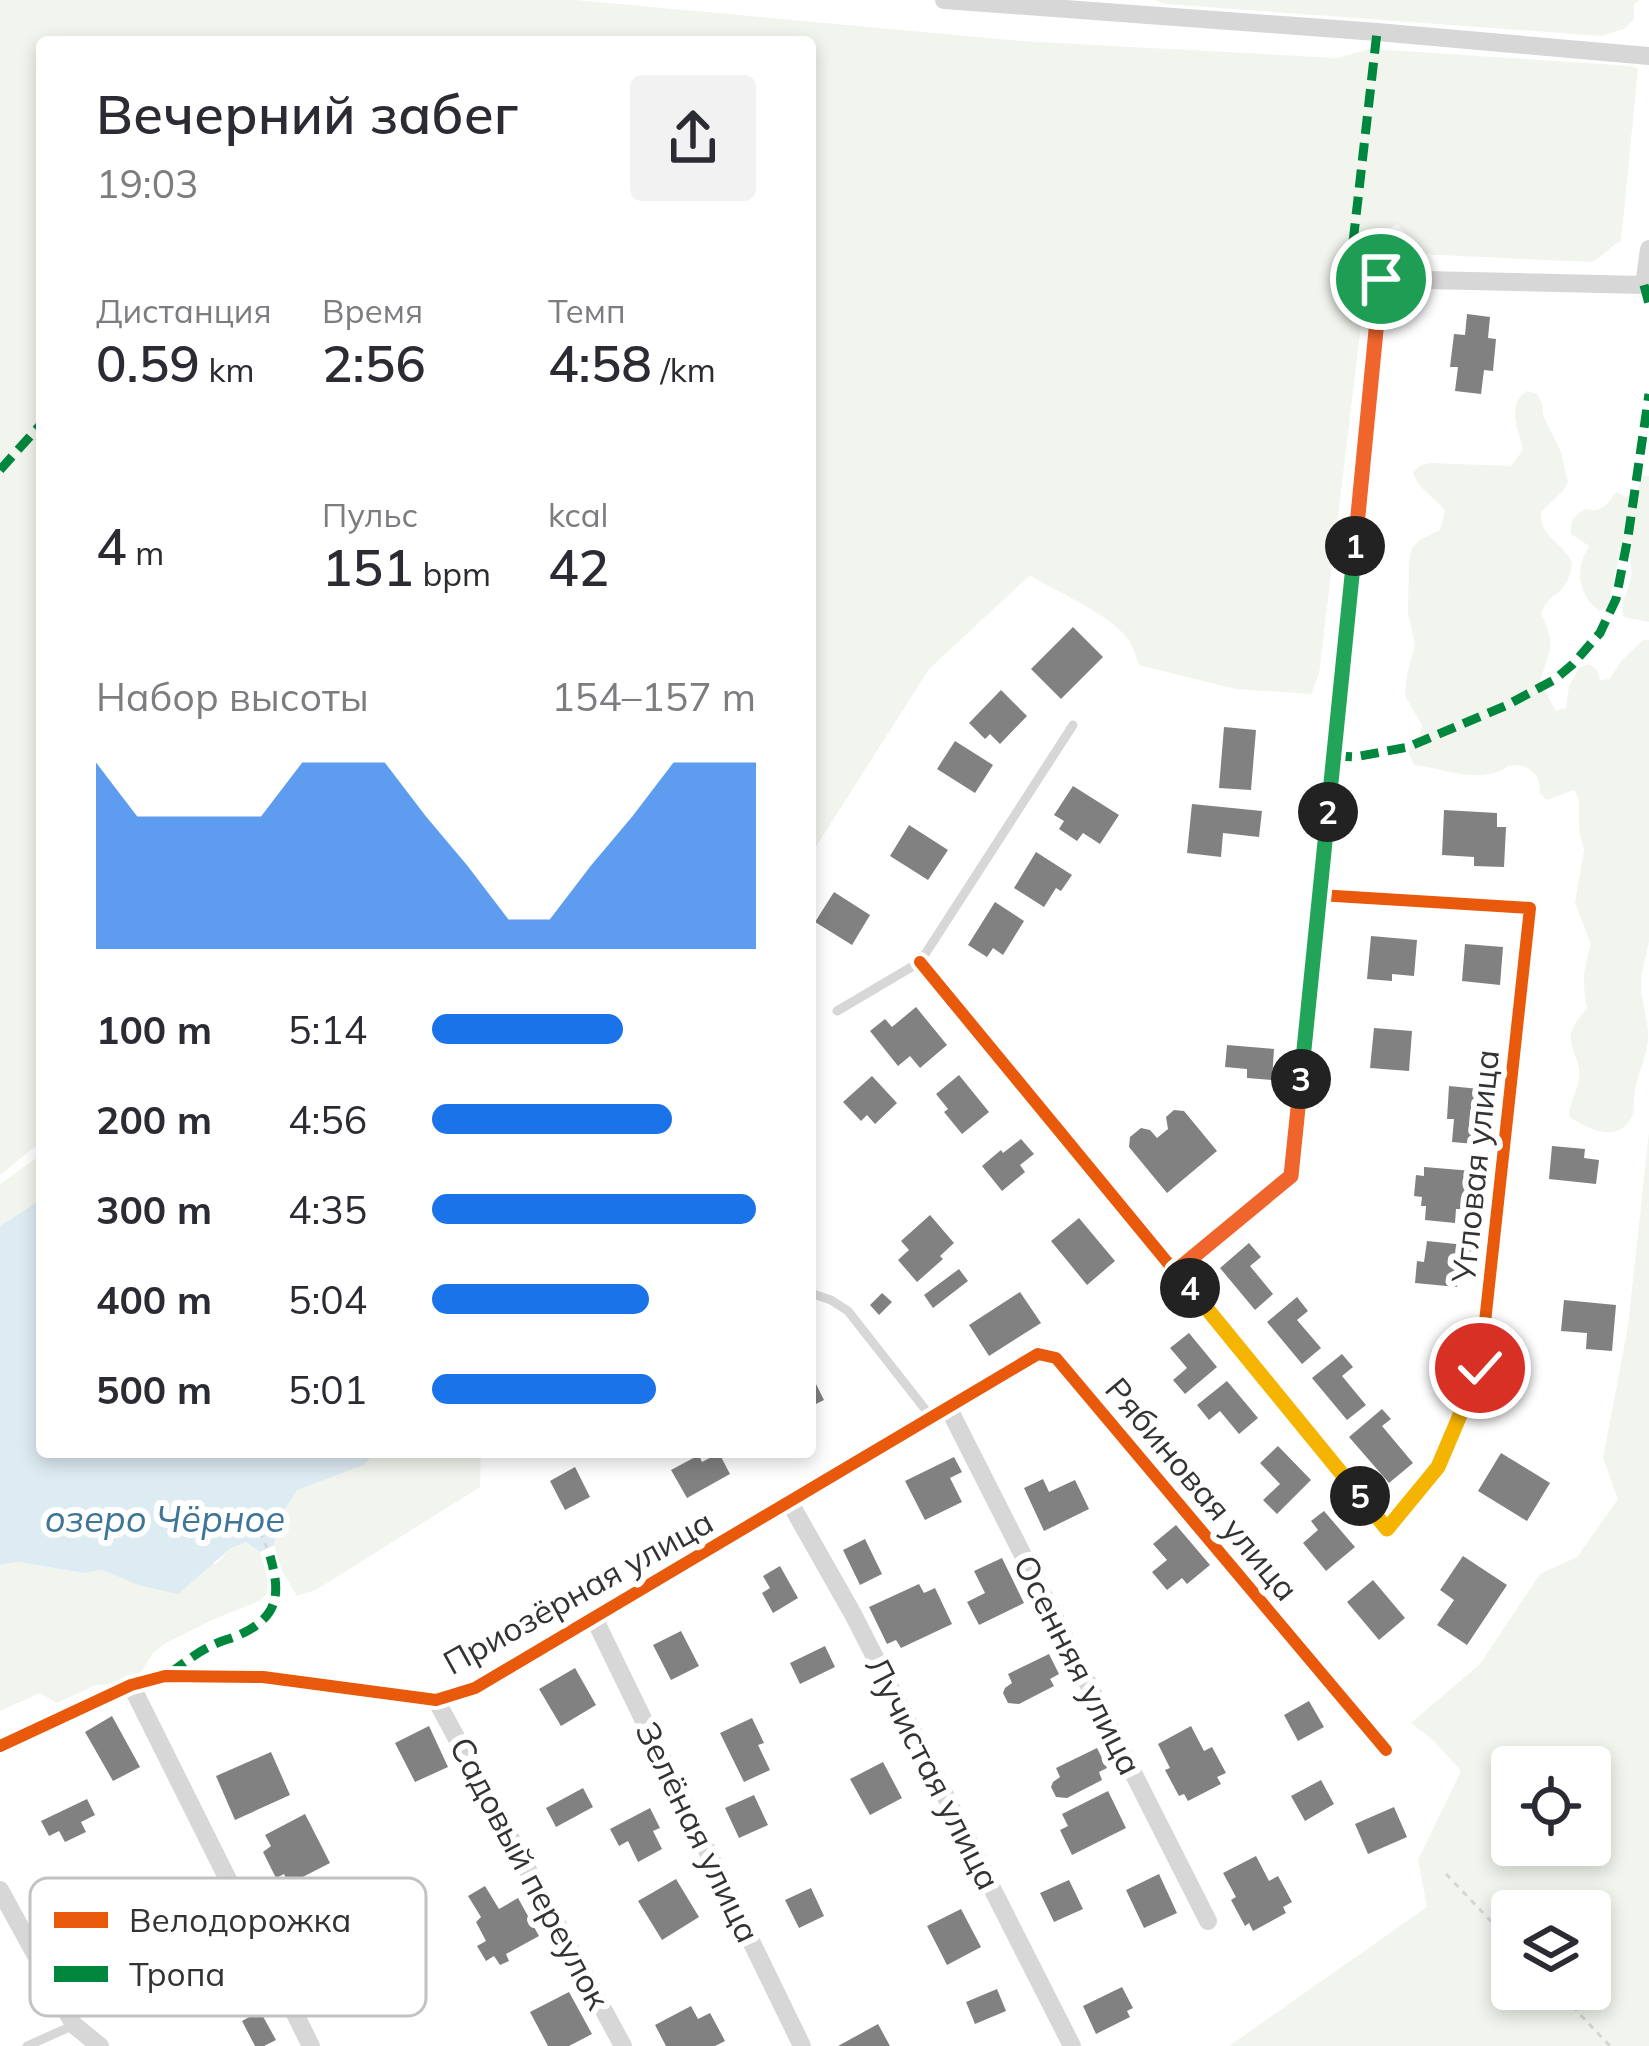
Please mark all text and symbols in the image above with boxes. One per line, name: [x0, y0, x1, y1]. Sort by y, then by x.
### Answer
button: share: [630, 75, 756, 201]
text: Вечерний забег: [96, 80, 518, 148]
text: 19:03: [96, 159, 199, 208]
pin: [1330, 228, 1432, 330]
icon: arrive: [1348, 246, 1414, 312]
text: Дистанция: [96, 290, 272, 331]
text: Время: [322, 290, 423, 331]
text: Темп: [548, 290, 626, 331]
text: 0.59: [96, 331, 200, 395]
text: 2:56: [322, 331, 426, 395]
text: 4:58: [548, 331, 652, 395]
text: km: [200, 349, 254, 390]
text: /km: [652, 349, 716, 390]
text: Пульс: [322, 494, 418, 535]
text: kcal: [548, 494, 608, 535]
text: 4: [96, 514, 127, 578]
pin: 1: [1325, 516, 1385, 576]
text: 1: [1345, 525, 1365, 566]
text: m: [127, 532, 164, 573]
text: 151: [322, 535, 414, 599]
text: 42: [548, 535, 609, 599]
text: bpm: [414, 553, 491, 594]
text: Набор высоты: [96, 672, 369, 721]
text: 154–157 m: [551, 672, 756, 721]
pin: 2: [1298, 782, 1358, 842]
text: 2: [1318, 791, 1338, 832]
text: 100 m: [96, 1005, 212, 1054]
text: 5:14: [288, 1005, 367, 1054]
street label: Угловая улица: [1442, 1047, 1507, 1286]
pin: 3: [1271, 1049, 1331, 1109]
text: 3: [1291, 1058, 1311, 1099]
text: 200 m: [96, 1095, 212, 1144]
text: 4:56: [288, 1095, 367, 1144]
text: 300 m: [96, 1185, 212, 1234]
text: 4:35: [288, 1185, 367, 1234]
pin: 4: [1160, 1258, 1220, 1318]
text: 4: [1180, 1267, 1200, 1308]
text: 400 m: [96, 1275, 212, 1324]
text: 5:04: [288, 1275, 367, 1324]
pin: [1429, 1317, 1531, 1419]
icon: check: [1447, 1335, 1513, 1401]
text: 500 m: [96, 1365, 212, 1414]
text: 5:01: [288, 1365, 367, 1414]
street label: Рябиновая улица: [1097, 1369, 1308, 1609]
pin: 5: [1330, 1466, 1390, 1526]
text: 5: [1350, 1475, 1370, 1516]
water label: озеро Чёрное: [45, 1496, 285, 1541]
street label: Приозёрная улица: [436, 1500, 720, 1683]
street label: Осенняя улица: [1005, 1548, 1151, 1781]
street label: Лучистая улица: [857, 1649, 1010, 1896]
street label: Зелёная улица: [627, 1715, 770, 1949]
street label: Садовый переулок: [441, 1730, 620, 2016]
map controls: [1491, 1746, 1611, 2010]
button: locate: [1491, 1746, 1611, 1866]
legend: [30, 1878, 426, 2016]
button: layers: [1491, 1890, 1611, 2010]
text: Велодорожка: [129, 1899, 351, 1940]
text: Тропа: [129, 1953, 225, 1994]

